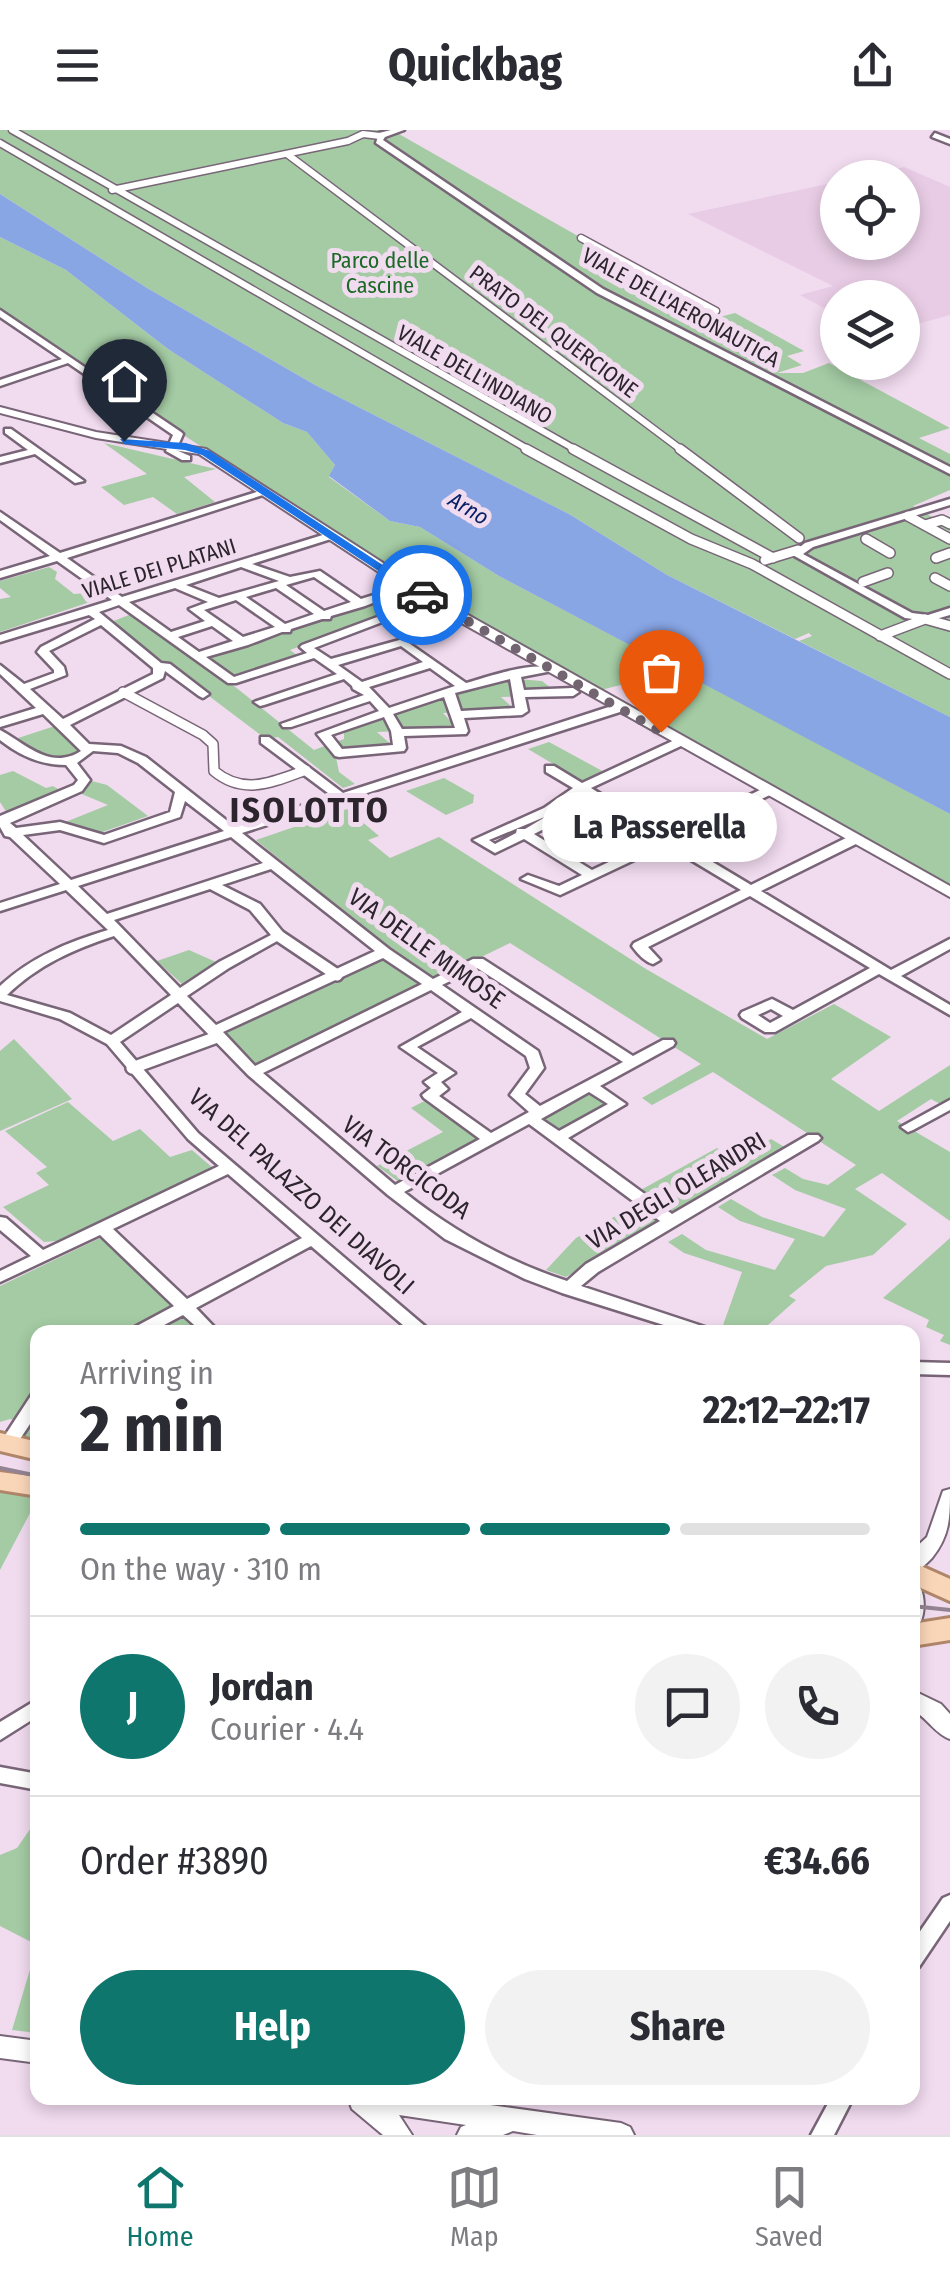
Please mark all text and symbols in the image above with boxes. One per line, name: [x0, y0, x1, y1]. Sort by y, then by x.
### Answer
icon: menu: [50, 38, 105, 93]
text: Quickbag: [388, 38, 562, 92]
icon: share: [845, 38, 900, 93]
map controls: [820, 160, 920, 380]
button: locate: [820, 160, 920, 260]
street label: VIALE DELL'AERONAUTICA: [577, 242, 785, 373]
park label: Parco delle Cascine: [331, 247, 429, 299]
street label: PRATO DEL QUERCIONE: [464, 259, 643, 403]
button: layers: [820, 280, 920, 380]
street label: VIALE DELL'INDIANO: [392, 319, 557, 430]
pin: [82, 339, 167, 442]
icon: home: [97, 354, 152, 409]
water label: Arno: [443, 486, 494, 531]
street label: VIALE DEI PLATANI: [79, 532, 239, 605]
courier: [372, 545, 472, 645]
icon: car: [395, 568, 450, 623]
pin: [619, 630, 704, 733]
icon: bag: [634, 645, 689, 700]
district label: ISOLOTTO: [230, 789, 390, 831]
callout: La Passerella: [544, 792, 778, 862]
text: La Passerella: [573, 808, 746, 846]
street label: VIA DELLE MIMOSE: [342, 882, 510, 1016]
street label: VIA DEL PALAZZO DEI DIAVOLI: [182, 1082, 420, 1301]
street label: VIA TORCICODA: [336, 1110, 476, 1226]
street label: VIA DEGLI OLEANDRI: [582, 1126, 772, 1256]
text: Arriving in: [80, 1354, 214, 1392]
text: 22:12–22:17: [703, 1387, 870, 1433]
text: 2 min: [80, 1390, 224, 1468]
text: On the way · 310 m: [80, 1550, 322, 1588]
button: chat: [635, 1654, 740, 1759]
button: phone: [765, 1654, 870, 1759]
text: Jordan: [210, 1664, 314, 1710]
text: J: [127, 1683, 138, 1729]
text: Courier · 4.4: [210, 1710, 364, 1748]
text: Order #3890: [80, 1838, 269, 1884]
text: €34.66: [764, 1838, 870, 1884]
button: Help: [80, 1970, 465, 2085]
button: Share: [485, 1970, 870, 2085]
tab: Home: [127, 2160, 194, 2253]
tab: Map: [447, 2160, 502, 2253]
tab: Saved: [755, 2160, 823, 2253]

